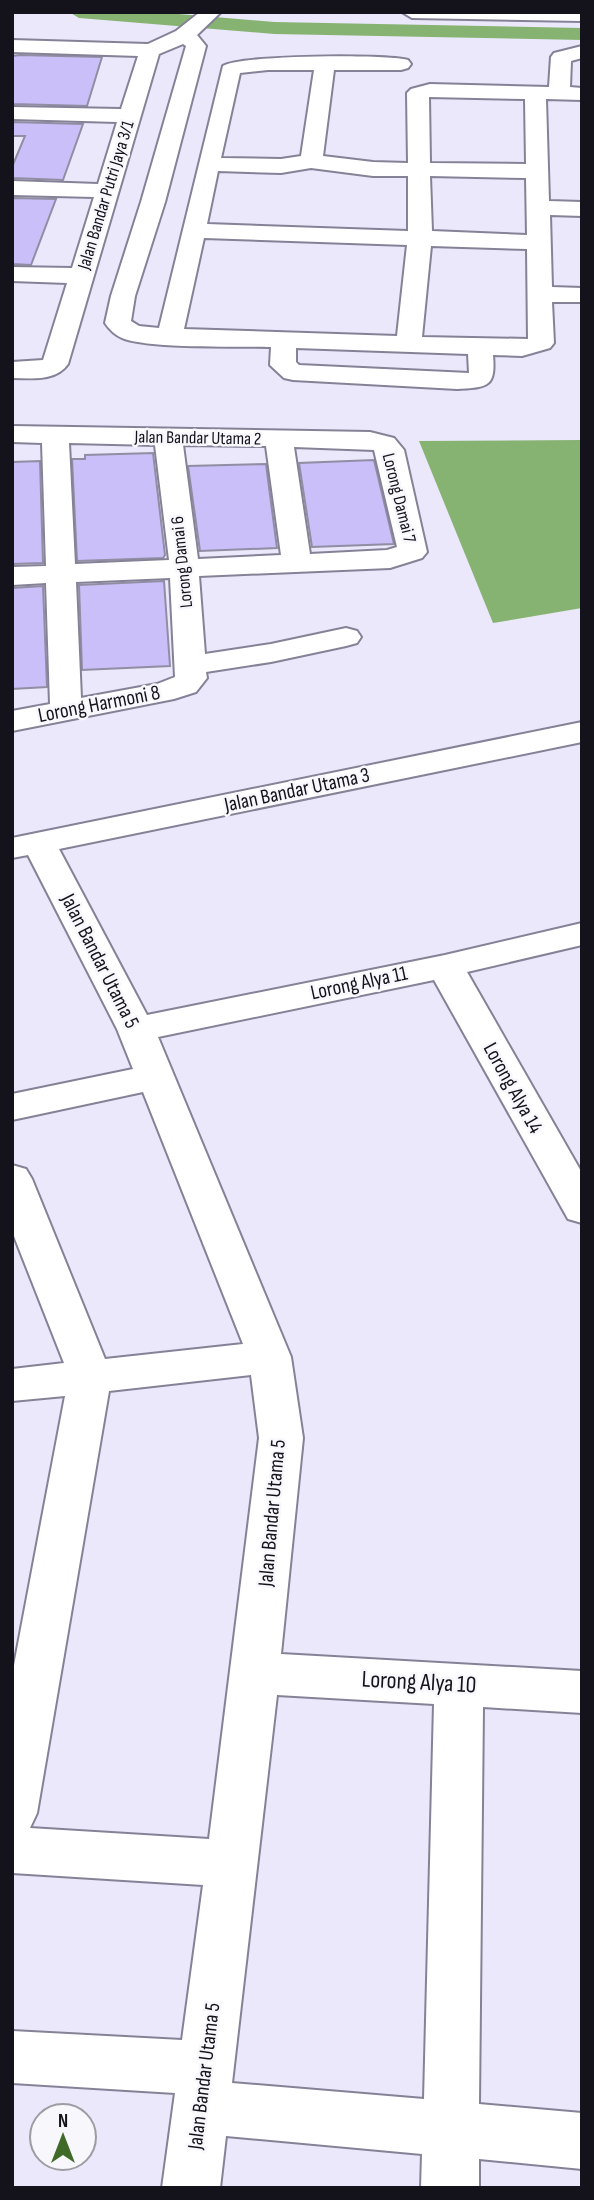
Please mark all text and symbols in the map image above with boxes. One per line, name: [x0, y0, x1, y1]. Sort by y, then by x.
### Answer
street label: Jalan Bandar Putri Jaya 3/1: [73, 117, 139, 273]
street label: Jalan Bandar Utama 2: [134, 426, 261, 450]
street label: Lorong Damai 7: [378, 451, 420, 546]
street label: Lorong Damai 6: [167, 515, 197, 609]
street label: Lorong Harmoni 8: [36, 680, 162, 728]
street label: Jalan Bandar Utama 3: [221, 762, 372, 818]
street label: Jalan Bandar Utama 5: [55, 889, 145, 1032]
street label: Lorong Alya 11: [308, 960, 410, 1005]
street label: Lorong Alya 14: [478, 1038, 548, 1138]
street label: Jalan Bandar Utama 5: [253, 1438, 291, 1589]
street label: Lorong Alya 10: [361, 1665, 477, 1699]
street label: Jalan Bandar Utama 5: [182, 2001, 225, 2152]
north arrow: [28, 2102, 98, 2172]
text: N: [58, 2110, 68, 2133]

